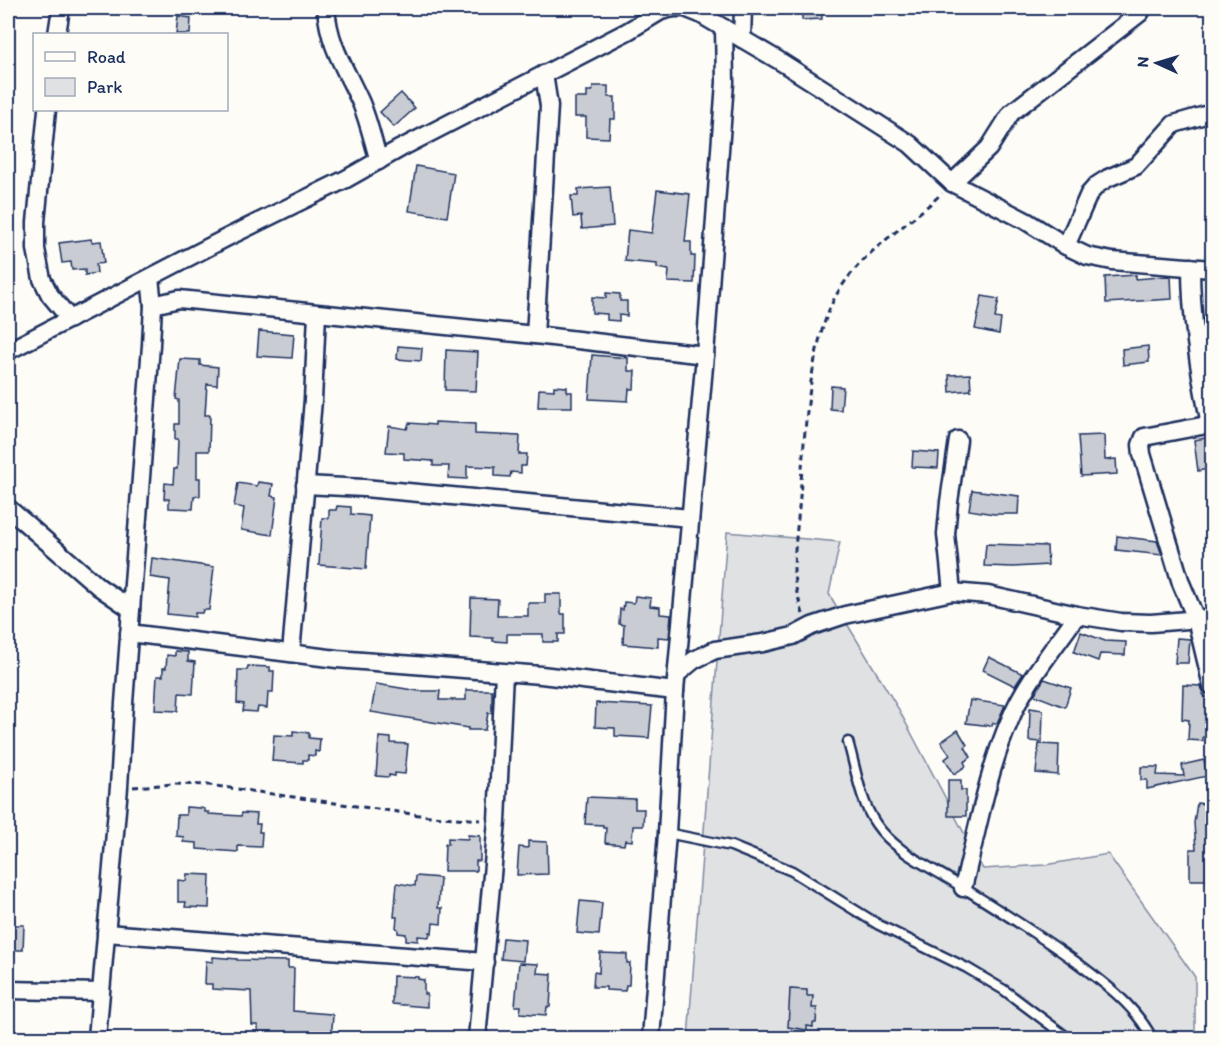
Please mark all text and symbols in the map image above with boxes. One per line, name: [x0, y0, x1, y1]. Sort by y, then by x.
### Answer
legend: [33, 33, 228, 111]
north arrow: [1127, 33, 1187, 93]
text: Road: [87, 46, 126, 68]
text: N: [1133, 56, 1152, 68]
text: Park: [87, 76, 122, 98]

